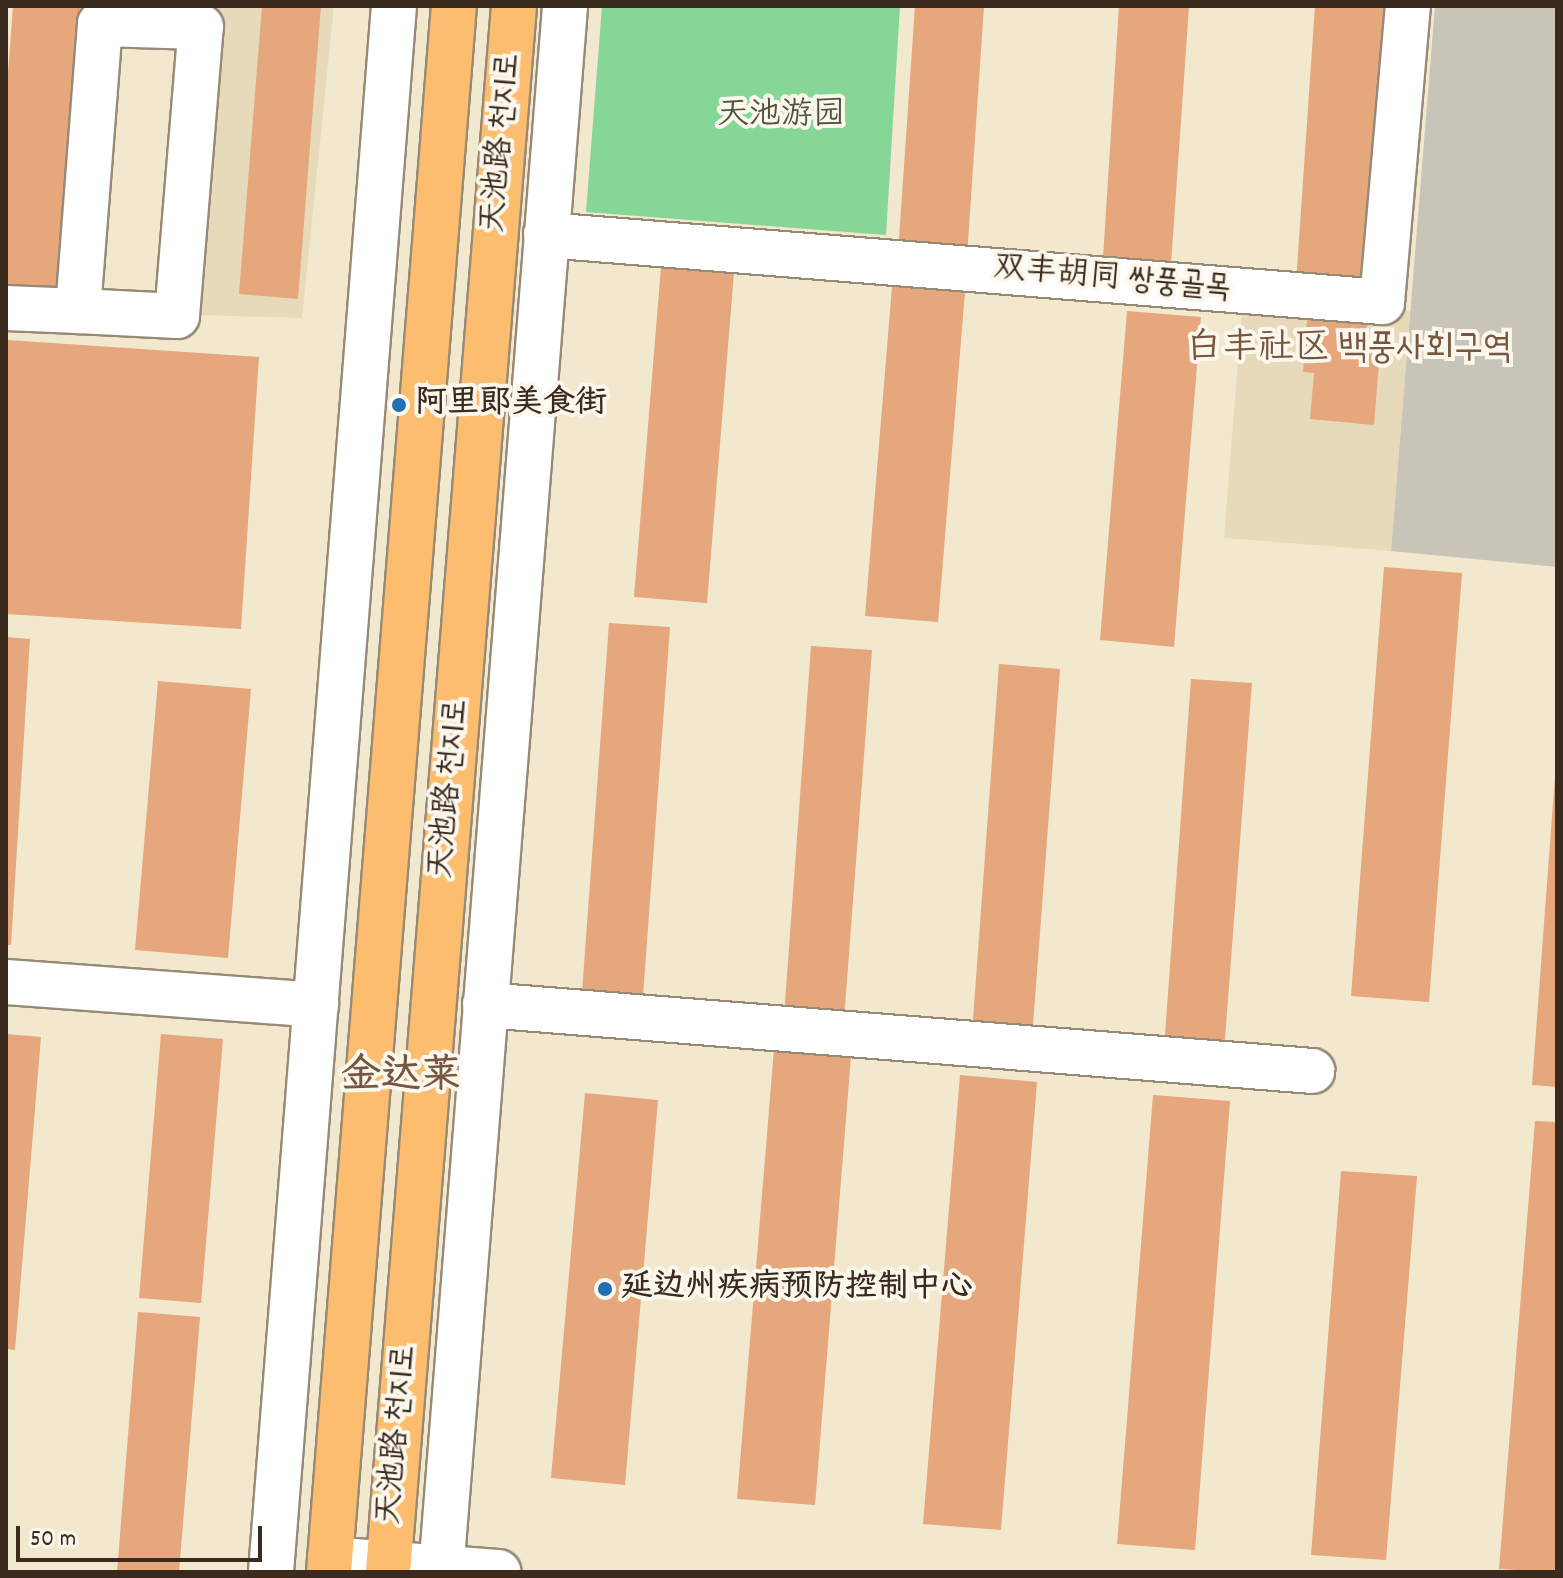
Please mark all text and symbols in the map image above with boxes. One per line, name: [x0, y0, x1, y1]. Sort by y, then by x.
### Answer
street label: 天池路 천지로: [476, 51, 530, 235]
park label: 天池游园: [717, 98, 845, 136]
street label: 双丰胡同 쌍풍골목: [992, 250, 1232, 310]
district label: 白丰社区 백풍사회구역: [1186, 329, 1512, 373]
place label: 阿里郎美食街: [415, 386, 607, 424]
marker: 阿里郎美食街: [390, 396, 408, 414]
street label: 天池路 천지로: [424, 697, 478, 881]
district label: 金达莱: [341, 1055, 461, 1103]
place label: 延边州疾病预防控制中心: [621, 1270, 973, 1308]
marker: 延边州疾病预防控制中心: [596, 1280, 614, 1298]
street label: 天池路 천지로: [372, 1343, 426, 1527]
scale bar: [20, 1510, 266, 1560]
text: 50 m: [30, 1523, 76, 1557]

